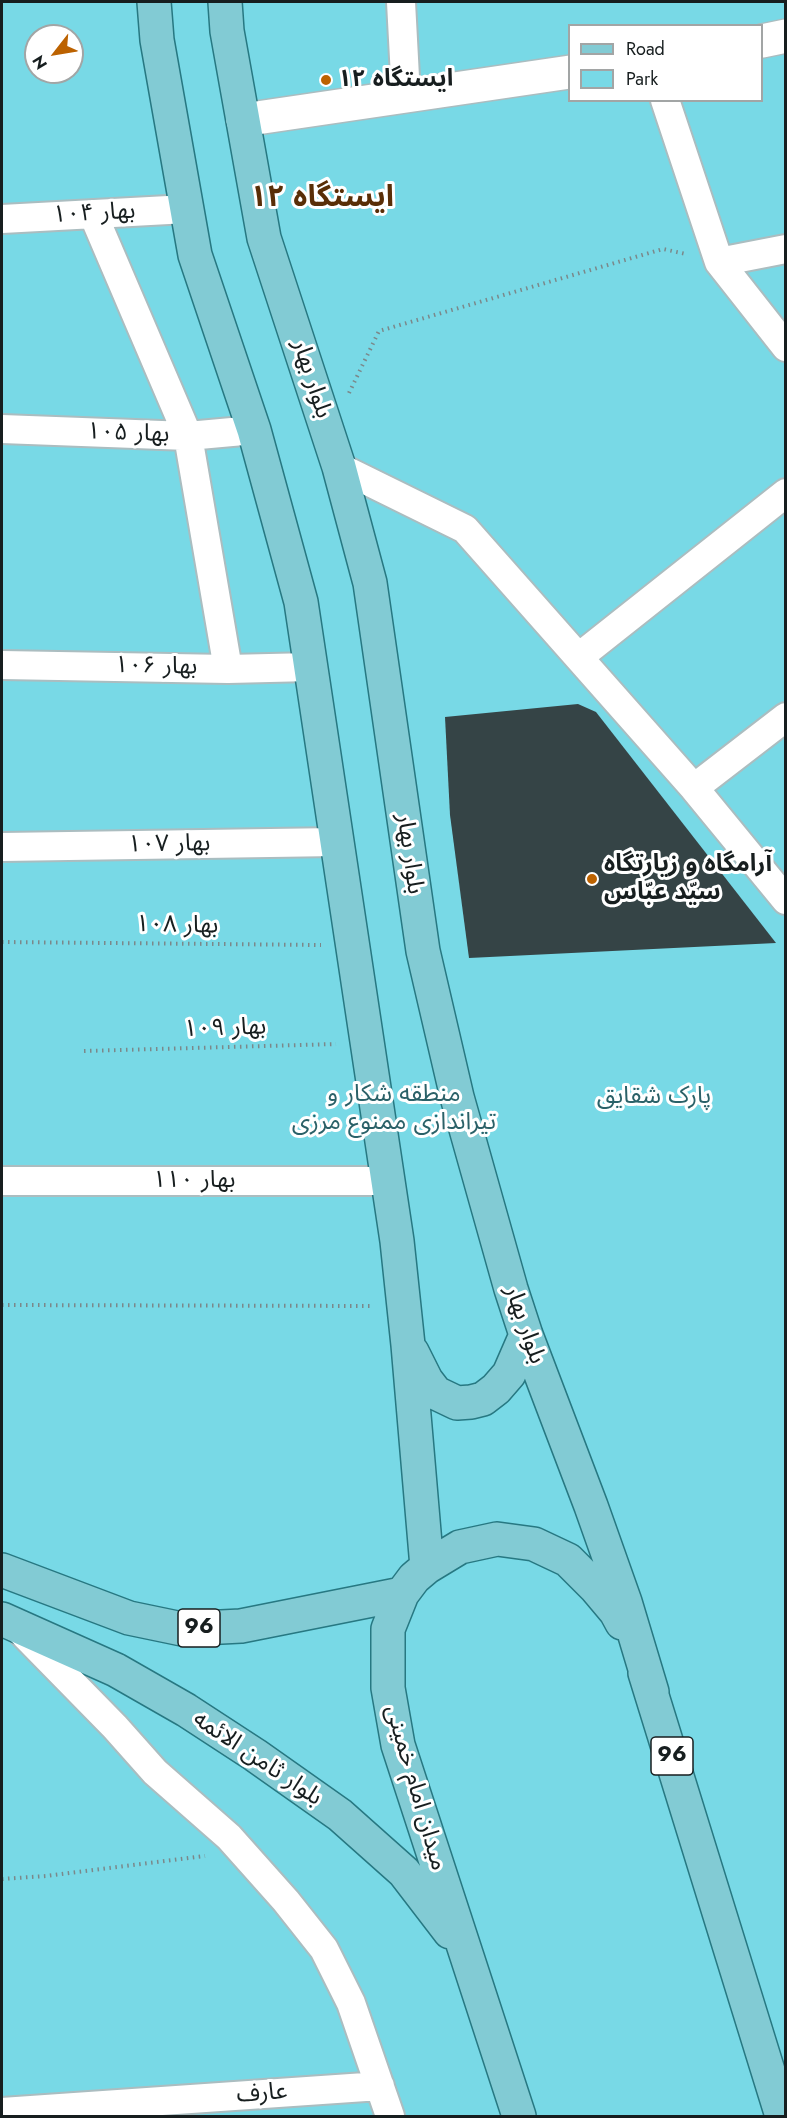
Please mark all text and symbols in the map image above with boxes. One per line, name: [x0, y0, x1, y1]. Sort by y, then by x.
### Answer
north arrow: [24, 24, 84, 84]
legend: [568, 24, 763, 102]
text: Road: [626, 36, 665, 62]
text: N: [27, 51, 53, 74]
place label: ایستگاه ۱۲: [338, 66, 453, 94]
text: Park: [626, 66, 658, 92]
marker: ایستگاه ۱۲: [319, 73, 333, 87]
district label: ایستگاه ۱۲: [250, 181, 394, 217]
street label: بهار ۱۰۴: [52, 197, 136, 231]
street label: بلوار بهار: [285, 336, 337, 422]
street label: بهار ۱۰۵: [86, 418, 170, 450]
street label: بهار ۱۰۶: [114, 652, 198, 682]
street label: بلوار بهار: [389, 812, 429, 896]
street label: بهار ۱۰۷: [127, 830, 211, 860]
place label: آرامگاه و زیارتگاه سیّد عبّاس: [604, 851, 772, 907]
marker: آرامگاه و زیارتگاه سیّد عبّاس: [585, 872, 599, 886]
street label: بهار ۱۰۸: [135, 911, 219, 941]
street label: بهار ۱۰۹: [183, 1013, 267, 1045]
park label: منطقه شکار و تیراندازی ممنوع مرزی: [292, 1081, 496, 1137]
park label: پارک شقایق: [597, 1083, 711, 1111]
street label: بهار ۱۱۰: [153, 1167, 235, 1195]
street label: بلوار بهار: [497, 1282, 551, 1368]
road number: 96: [178, 1609, 220, 1647]
street label: میدان امام خمینی: [378, 1702, 452, 1874]
street label: بلوار ثامن الائمه: [187, 1705, 327, 1813]
road number: 96: [651, 1737, 693, 1775]
street label: عارف: [236, 2078, 288, 2110]

